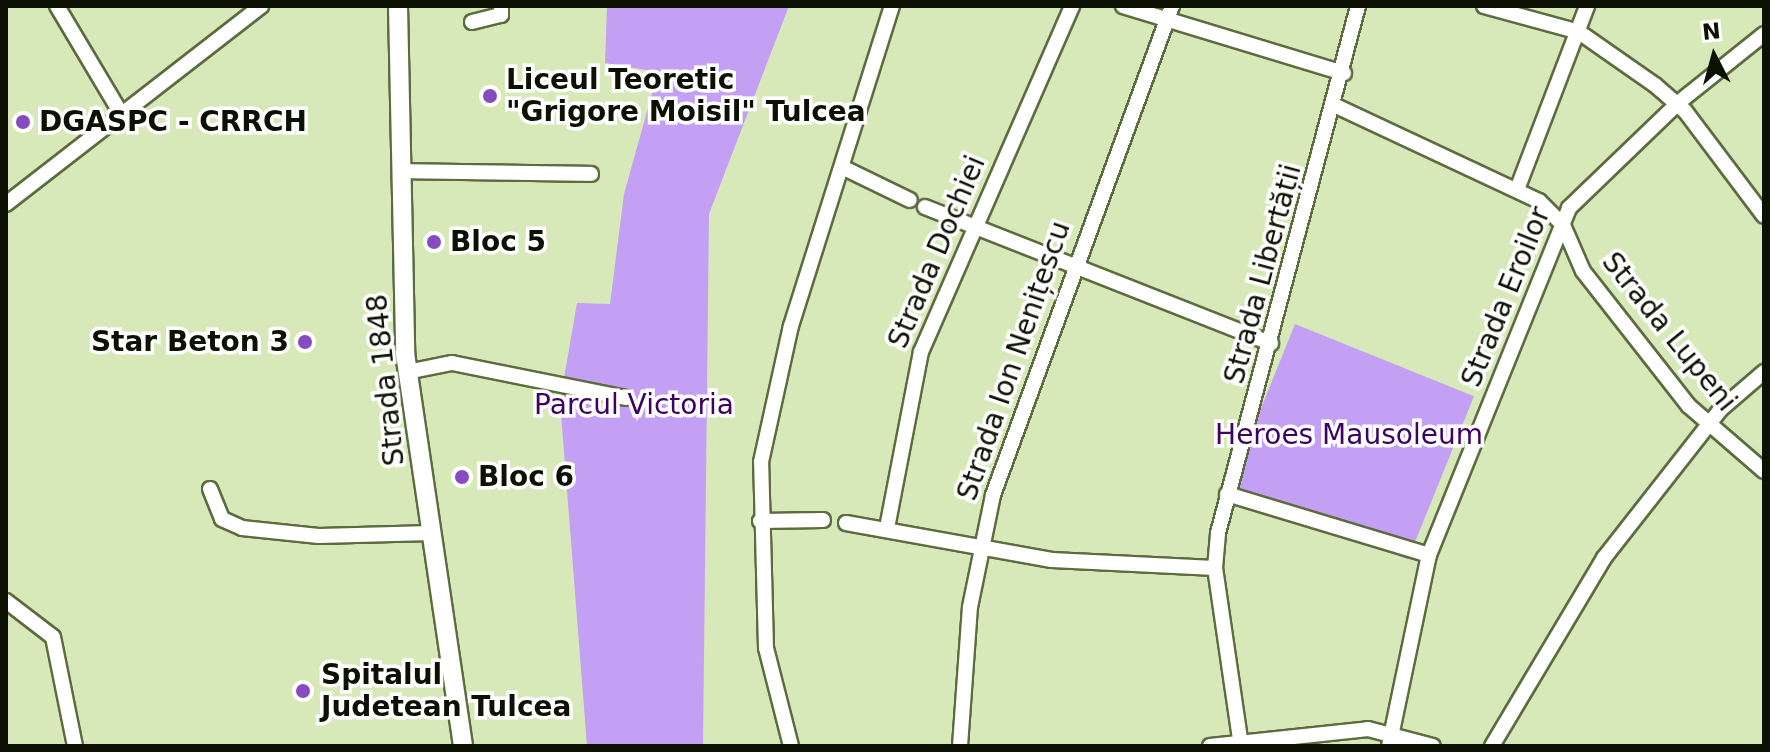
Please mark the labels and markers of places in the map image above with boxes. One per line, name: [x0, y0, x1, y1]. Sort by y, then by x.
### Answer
place label: Liceul Teoretic "Grigore Moisil" Tulcea: [506, 63, 866, 129]
marker: Liceul Teoretic "Grigore Moisil" Tulcea: [481, 87, 499, 105]
place label: DGASPC - CRRCH: [39, 105, 307, 139]
marker: DGASPC - CRRCH: [14, 113, 32, 131]
place label: Bloc 5: [450, 225, 546, 259]
marker: Bloc 5: [425, 233, 443, 251]
place label: Star Beton 3: [91, 325, 289, 359]
marker: Star Beton 3: [296, 333, 314, 351]
place label: Bloc 6: [478, 460, 574, 494]
marker: Bloc 6: [453, 468, 471, 486]
place label: Spitalul Judetean Tulcea: [321, 658, 571, 724]
marker: Spitalul Judetean Tulcea: [292, 680, 314, 702]

